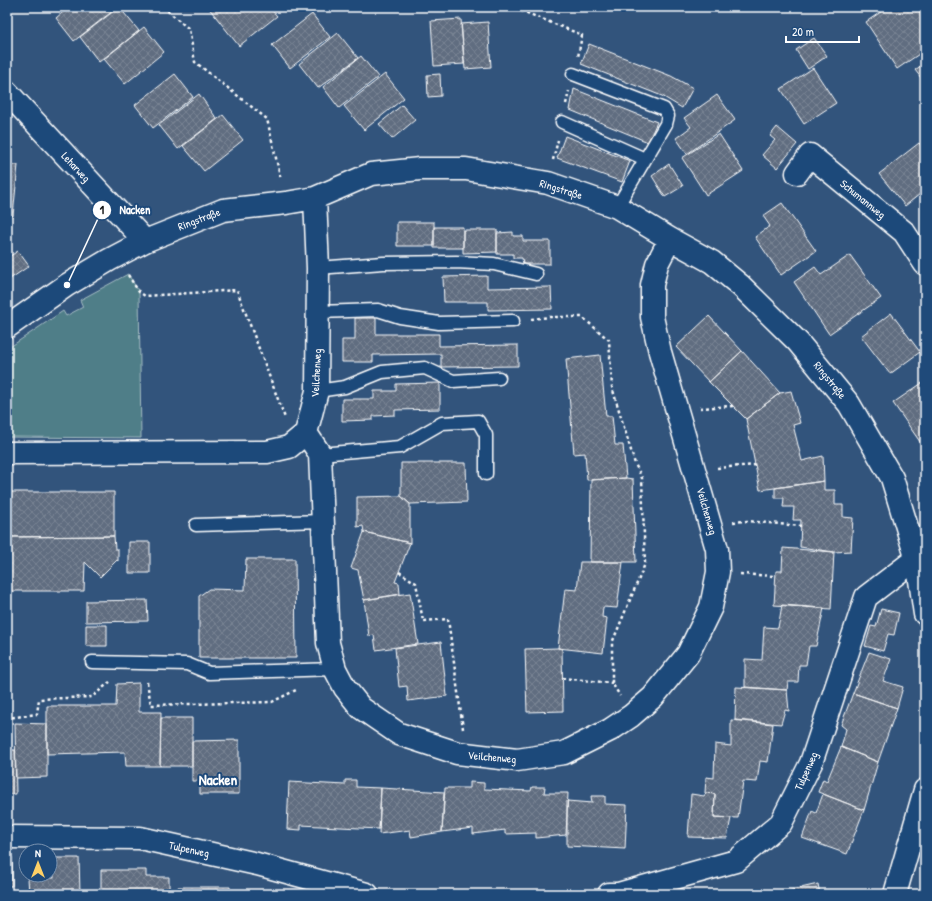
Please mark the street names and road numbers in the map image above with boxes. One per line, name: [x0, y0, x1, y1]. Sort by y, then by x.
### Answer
street label: Leharweg: [59, 149, 93, 185]
street label: Ringstraße: [538, 176, 585, 202]
street label: Schumannweg: [837, 176, 889, 222]
street label: Ringstraße: [176, 204, 223, 233]
street label: Veilchenweg: [308, 348, 324, 398]
street label: Ringstraße: [811, 358, 850, 402]
street label: Veilchenweg: [694, 486, 720, 536]
street label: Veilchenweg: [467, 748, 517, 766]
street label: Tulpenweg: [791, 749, 821, 793]
street label: Tulpenweg: [168, 838, 211, 860]

